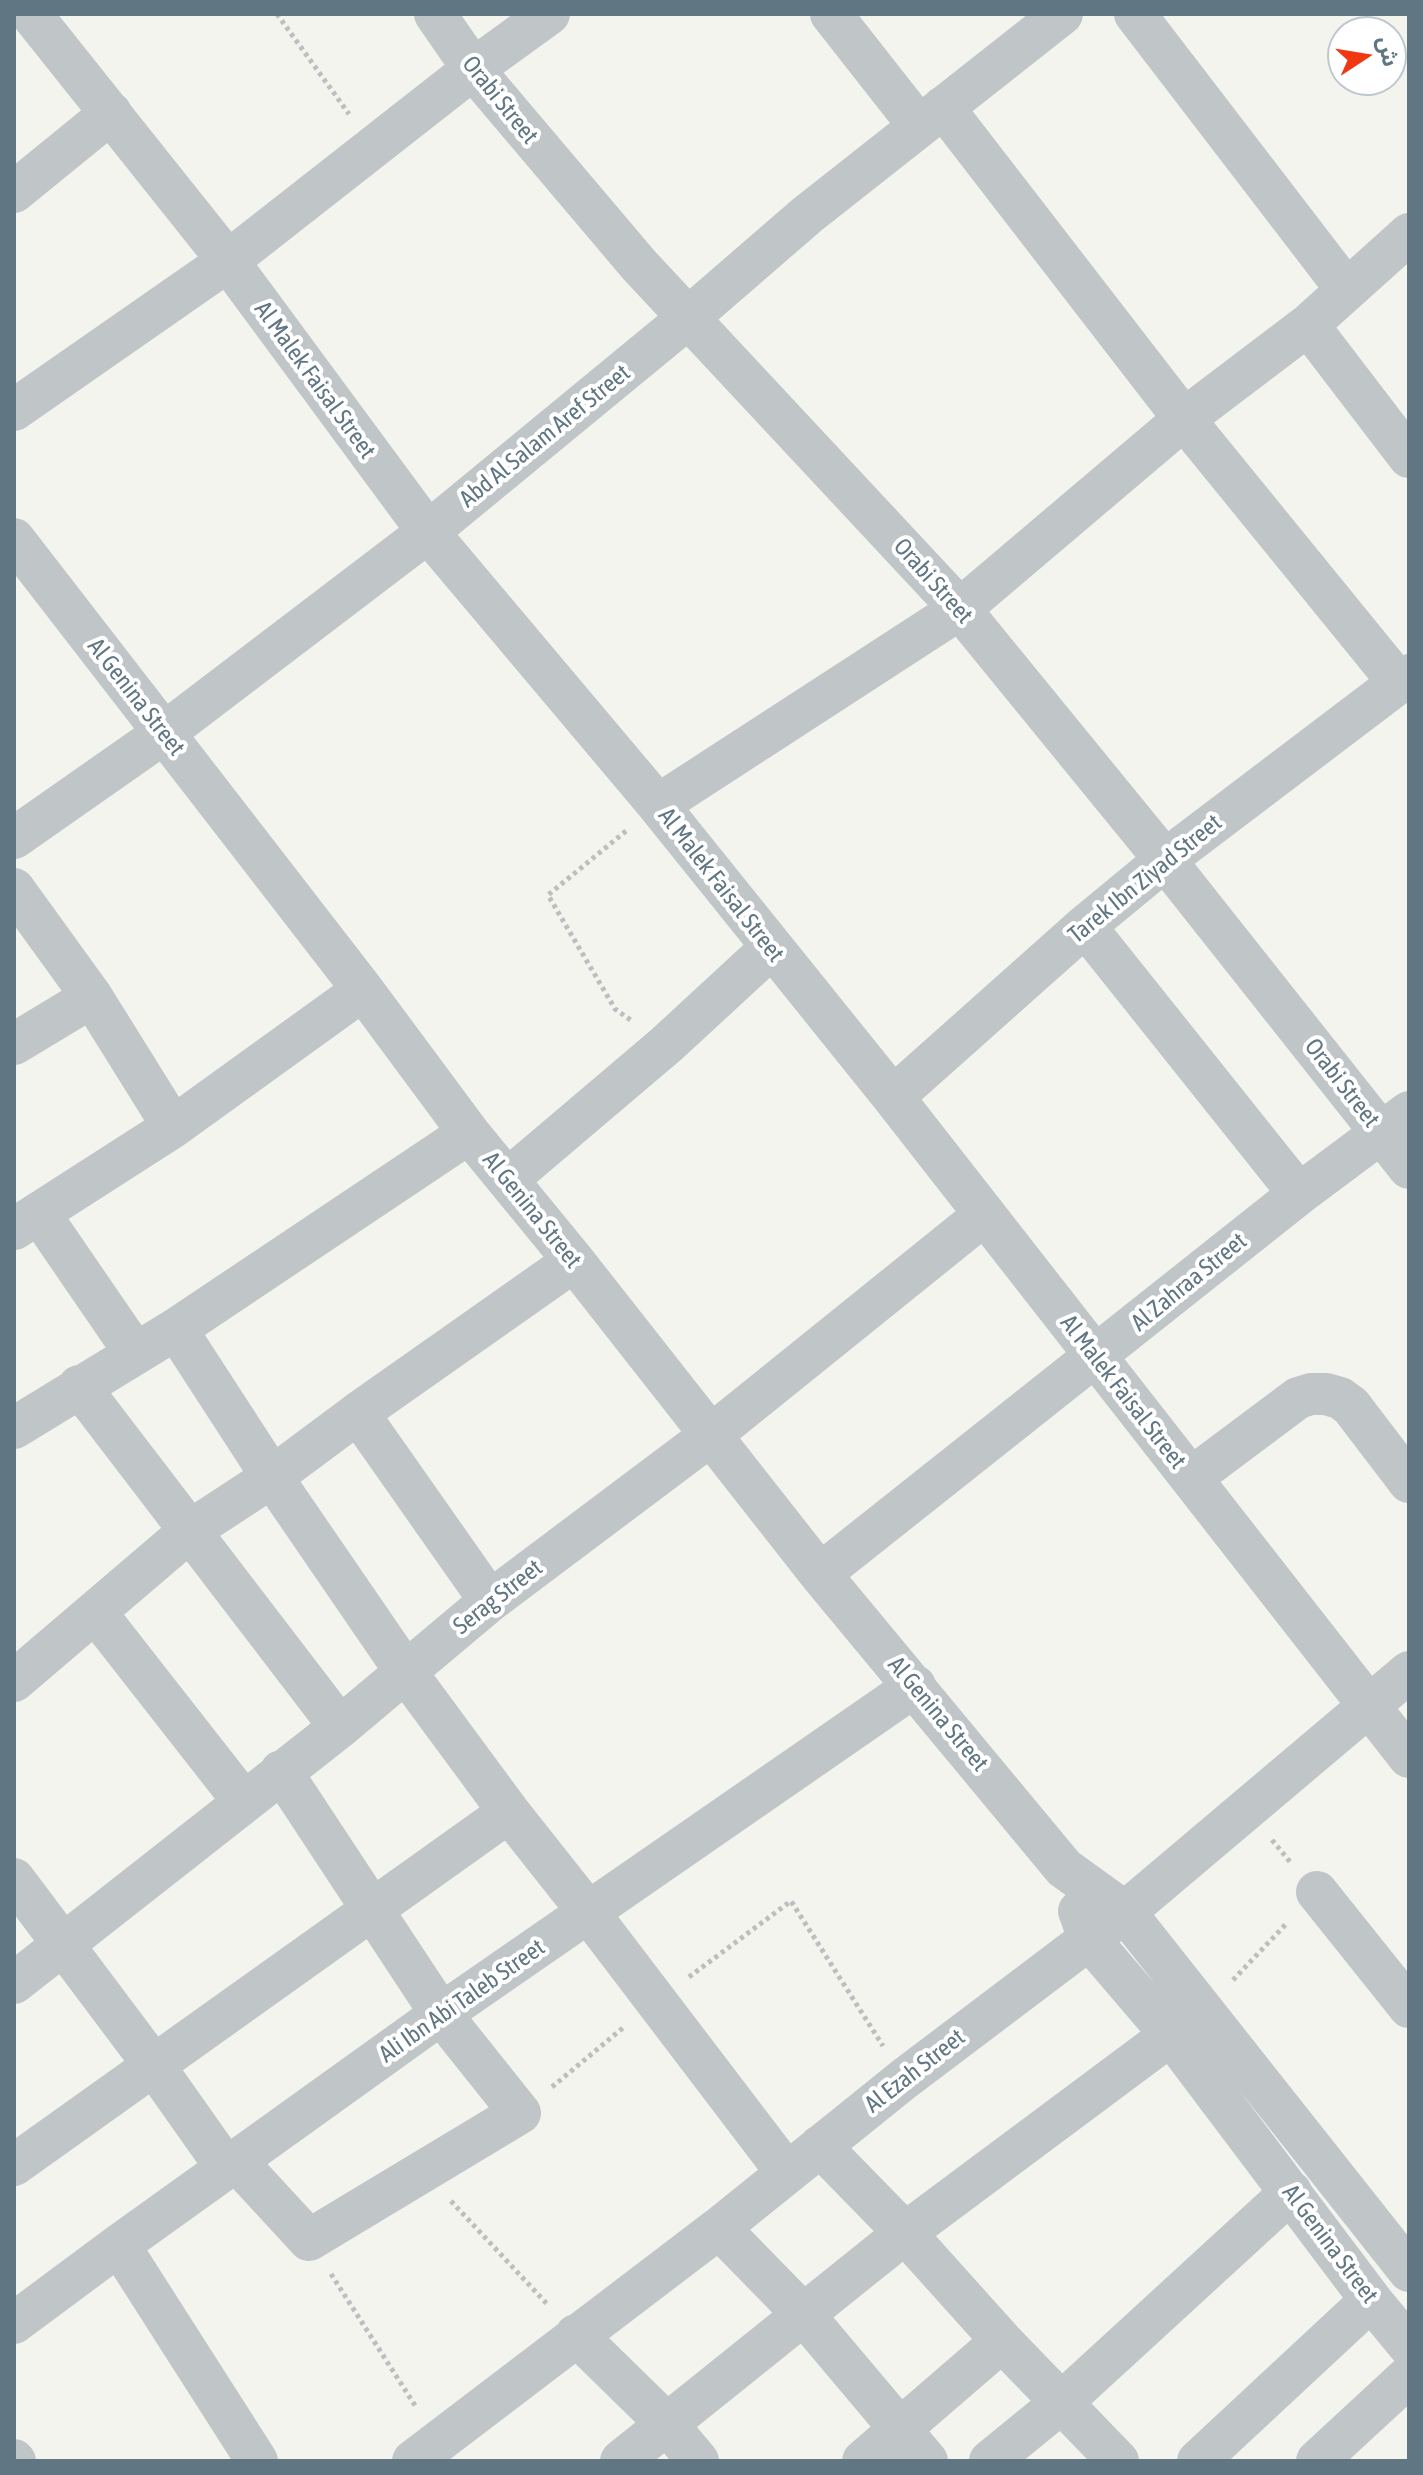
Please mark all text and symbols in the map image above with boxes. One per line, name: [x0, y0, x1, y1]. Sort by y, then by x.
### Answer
north arrow: [1327, 16, 1407, 96]
text: ش: [1373, 34, 1404, 69]
street label: Orabi Street: [456, 50, 544, 150]
street label: Al Malek Faisal Street: [248, 296, 382, 464]
street label: Abd Al Salam Aref Street: [454, 358, 636, 514]
street label: Orabi Street: [887, 532, 979, 630]
street label: Al Genina Street: [81, 633, 191, 761]
street label: Al Malek Faisal Street: [652, 802, 790, 968]
street label: Tarek Ibn Ziyad Street: [1063, 808, 1227, 950]
street label: Orabi Street: [1298, 1033, 1386, 1133]
street label: Al Genina Street: [476, 1146, 588, 1274]
street label: Al Zahraa Street: [1126, 1227, 1252, 1337]
street label: Al Malek Faisal Street: [1054, 1309, 1192, 1475]
street label: Serag Street: [448, 1553, 548, 1641]
street label: Al Genina Street: [882, 1651, 994, 1777]
street label: Ali Ibn Abi Taleb Street: [374, 1933, 550, 2069]
street label: Al Ezah Street: [859, 2023, 971, 2119]
street label: Al Genina Street: [1276, 2179, 1384, 2309]

